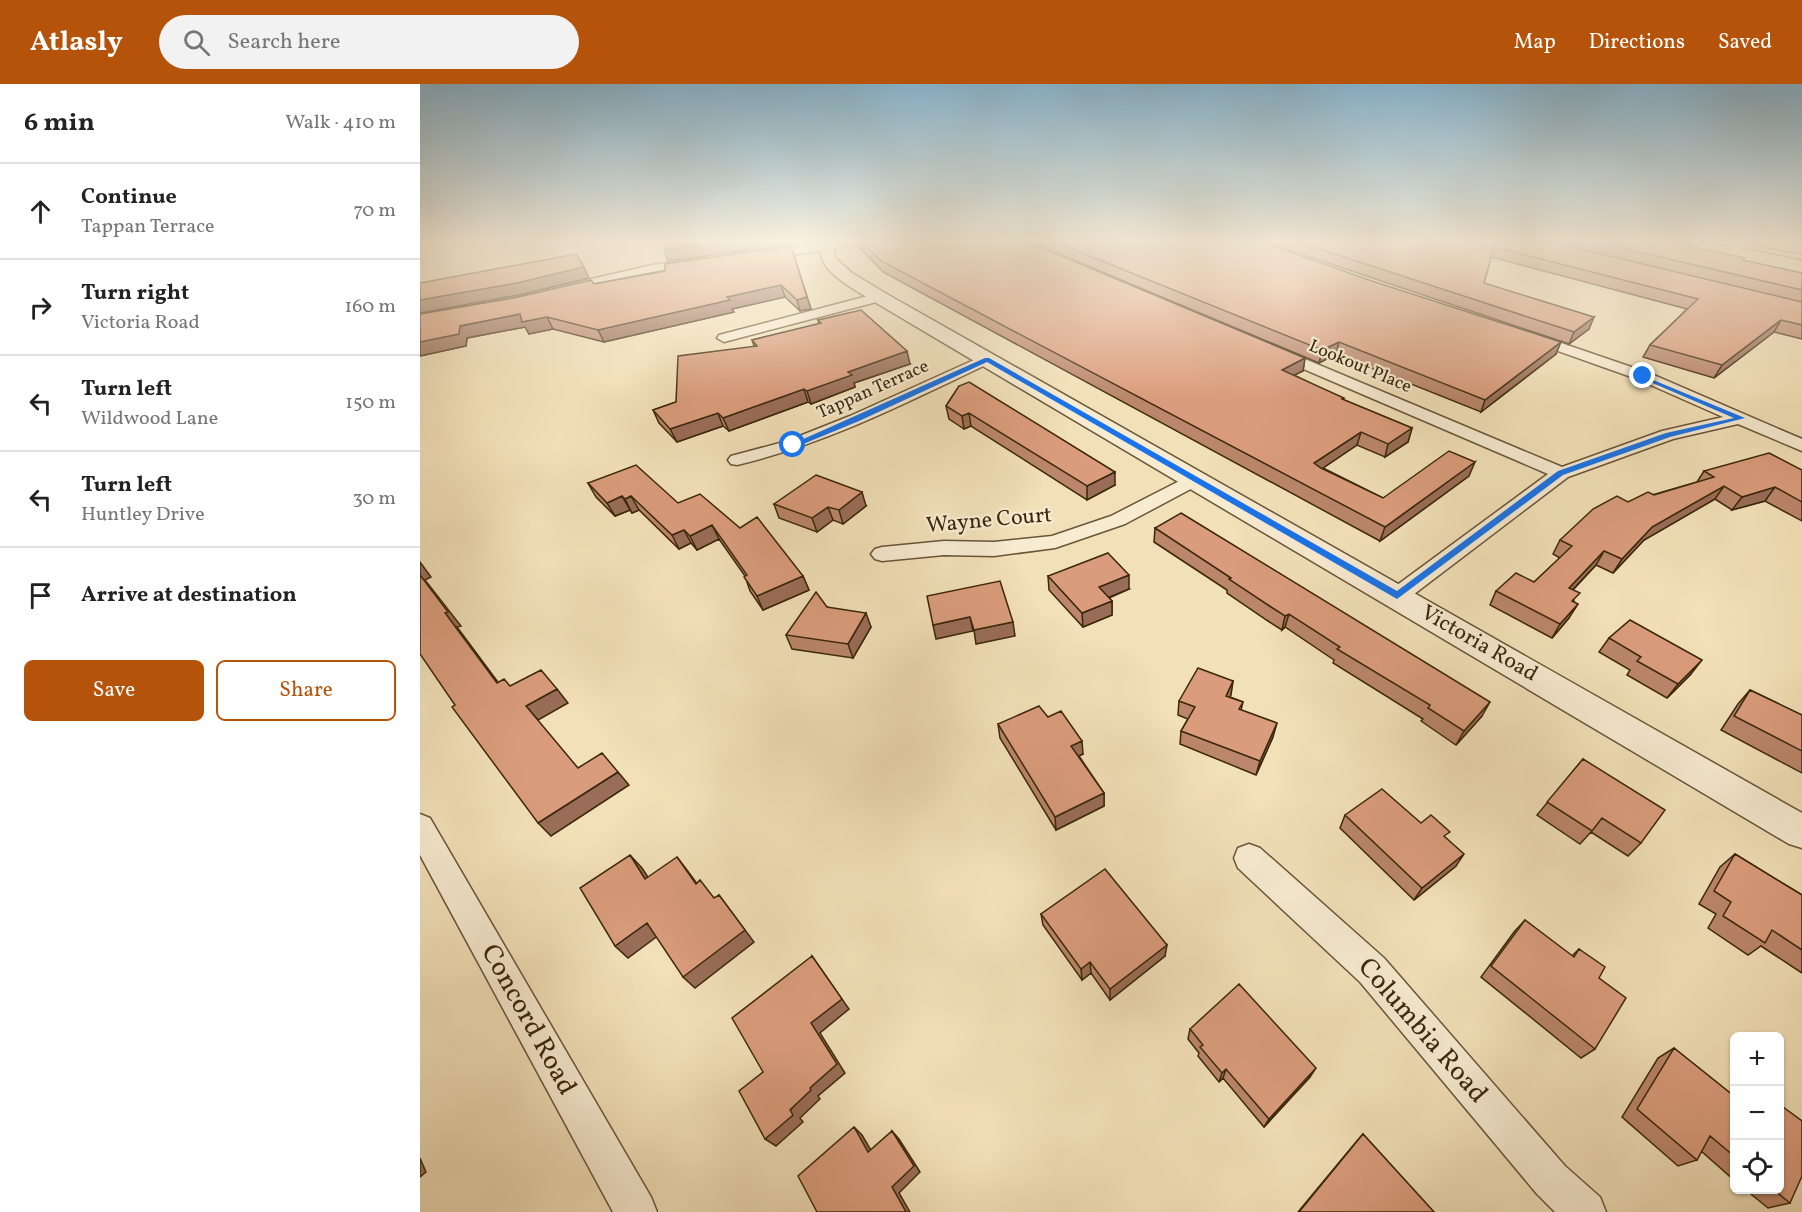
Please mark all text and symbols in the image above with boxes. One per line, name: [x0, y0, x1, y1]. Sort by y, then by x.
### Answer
search box: [159, 15, 579, 69]
text: Atlasly: [30, 23, 123, 62]
icon: search: [180, 26, 213, 59]
text: Search here: [228, 27, 340, 58]
text: Map: [1514, 28, 1556, 57]
text: Directions: [1589, 28, 1685, 57]
text: Saved: [1718, 28, 1772, 57]
text: 6 min: [24, 105, 95, 141]
text: Walk · 410 m: [285, 109, 396, 137]
text: Continue: [81, 182, 177, 213]
icon: ahead: [24, 195, 57, 228]
text: 70 m: [353, 197, 396, 225]
text: Tappan Terrace: [81, 213, 215, 241]
text: Turn right: [81, 278, 189, 309]
icon: right: [24, 291, 57, 324]
text: 160 m: [344, 293, 396, 321]
text: Victoria Road: [81, 309, 200, 337]
street label: Lookout Place: [1305, 334, 1415, 400]
street label: Tappan Terrace: [813, 354, 933, 426]
route end: [1629, 362, 1655, 388]
text: Turn left: [81, 374, 172, 405]
icon: left: [24, 387, 57, 420]
text: 150 m: [345, 389, 396, 417]
text: Wildwood Lane: [81, 405, 218, 433]
route start: [779, 431, 805, 457]
text: Turn left: [81, 470, 172, 501]
icon: left: [24, 483, 57, 516]
text: 30 m: [352, 485, 396, 513]
street label: Wayne Court: [925, 500, 1053, 542]
text: Huntley Drive: [81, 501, 205, 529]
icon: arrive: [24, 579, 57, 612]
text: Arrive at destination: [81, 580, 297, 611]
street label: Victoria Road: [1415, 598, 1543, 690]
button: Save: [24, 660, 204, 721]
button: Share: [216, 660, 396, 721]
street label: Concord Road: [471, 938, 585, 1102]
street label: Columbia Road: [1348, 950, 1496, 1112]
map controls: [1730, 1032, 1784, 1194]
button: +: [1730, 1032, 1784, 1086]
button: −: [1730, 1086, 1784, 1140]
button: locate: [1730, 1140, 1784, 1194]

